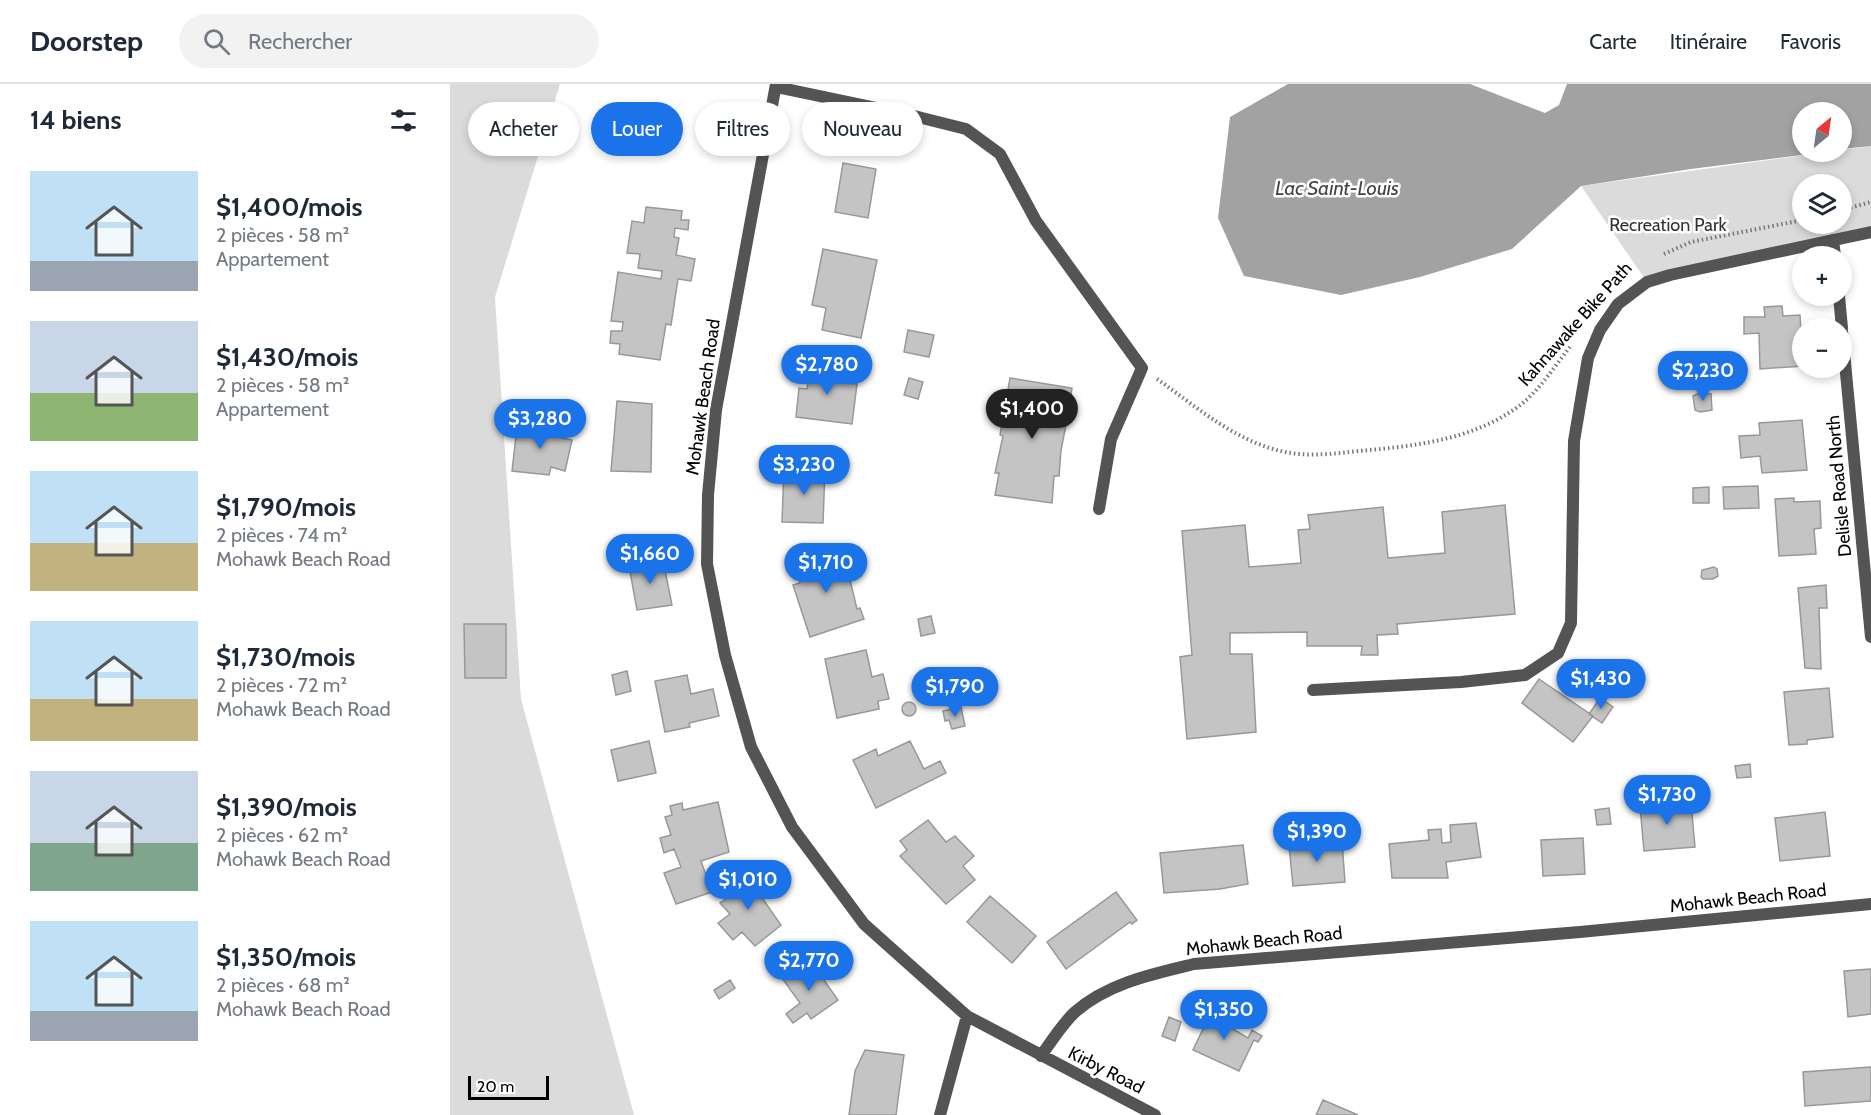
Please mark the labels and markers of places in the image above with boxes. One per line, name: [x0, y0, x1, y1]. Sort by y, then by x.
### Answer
pin: $2,780: [778, 345, 876, 396]
pin: $2,230: [1654, 351, 1752, 402]
pin: $1,400: [983, 389, 1081, 440]
pin: $3,280: [491, 399, 589, 450]
pin: $3,230: [755, 445, 853, 496]
pin: $1,660: [601, 534, 699, 585]
pin: $1,710: [777, 543, 875, 594]
pin: $1,430: [1552, 659, 1650, 710]
pin: $1,790: [906, 667, 1004, 718]
pin: $1,730: [1618, 775, 1716, 826]
pin: $1,390: [1268, 812, 1366, 863]
pin: $1,010: [699, 860, 797, 911]
pin: $2,770: [760, 941, 858, 992]
pin: $1,350: [1175, 990, 1273, 1041]

